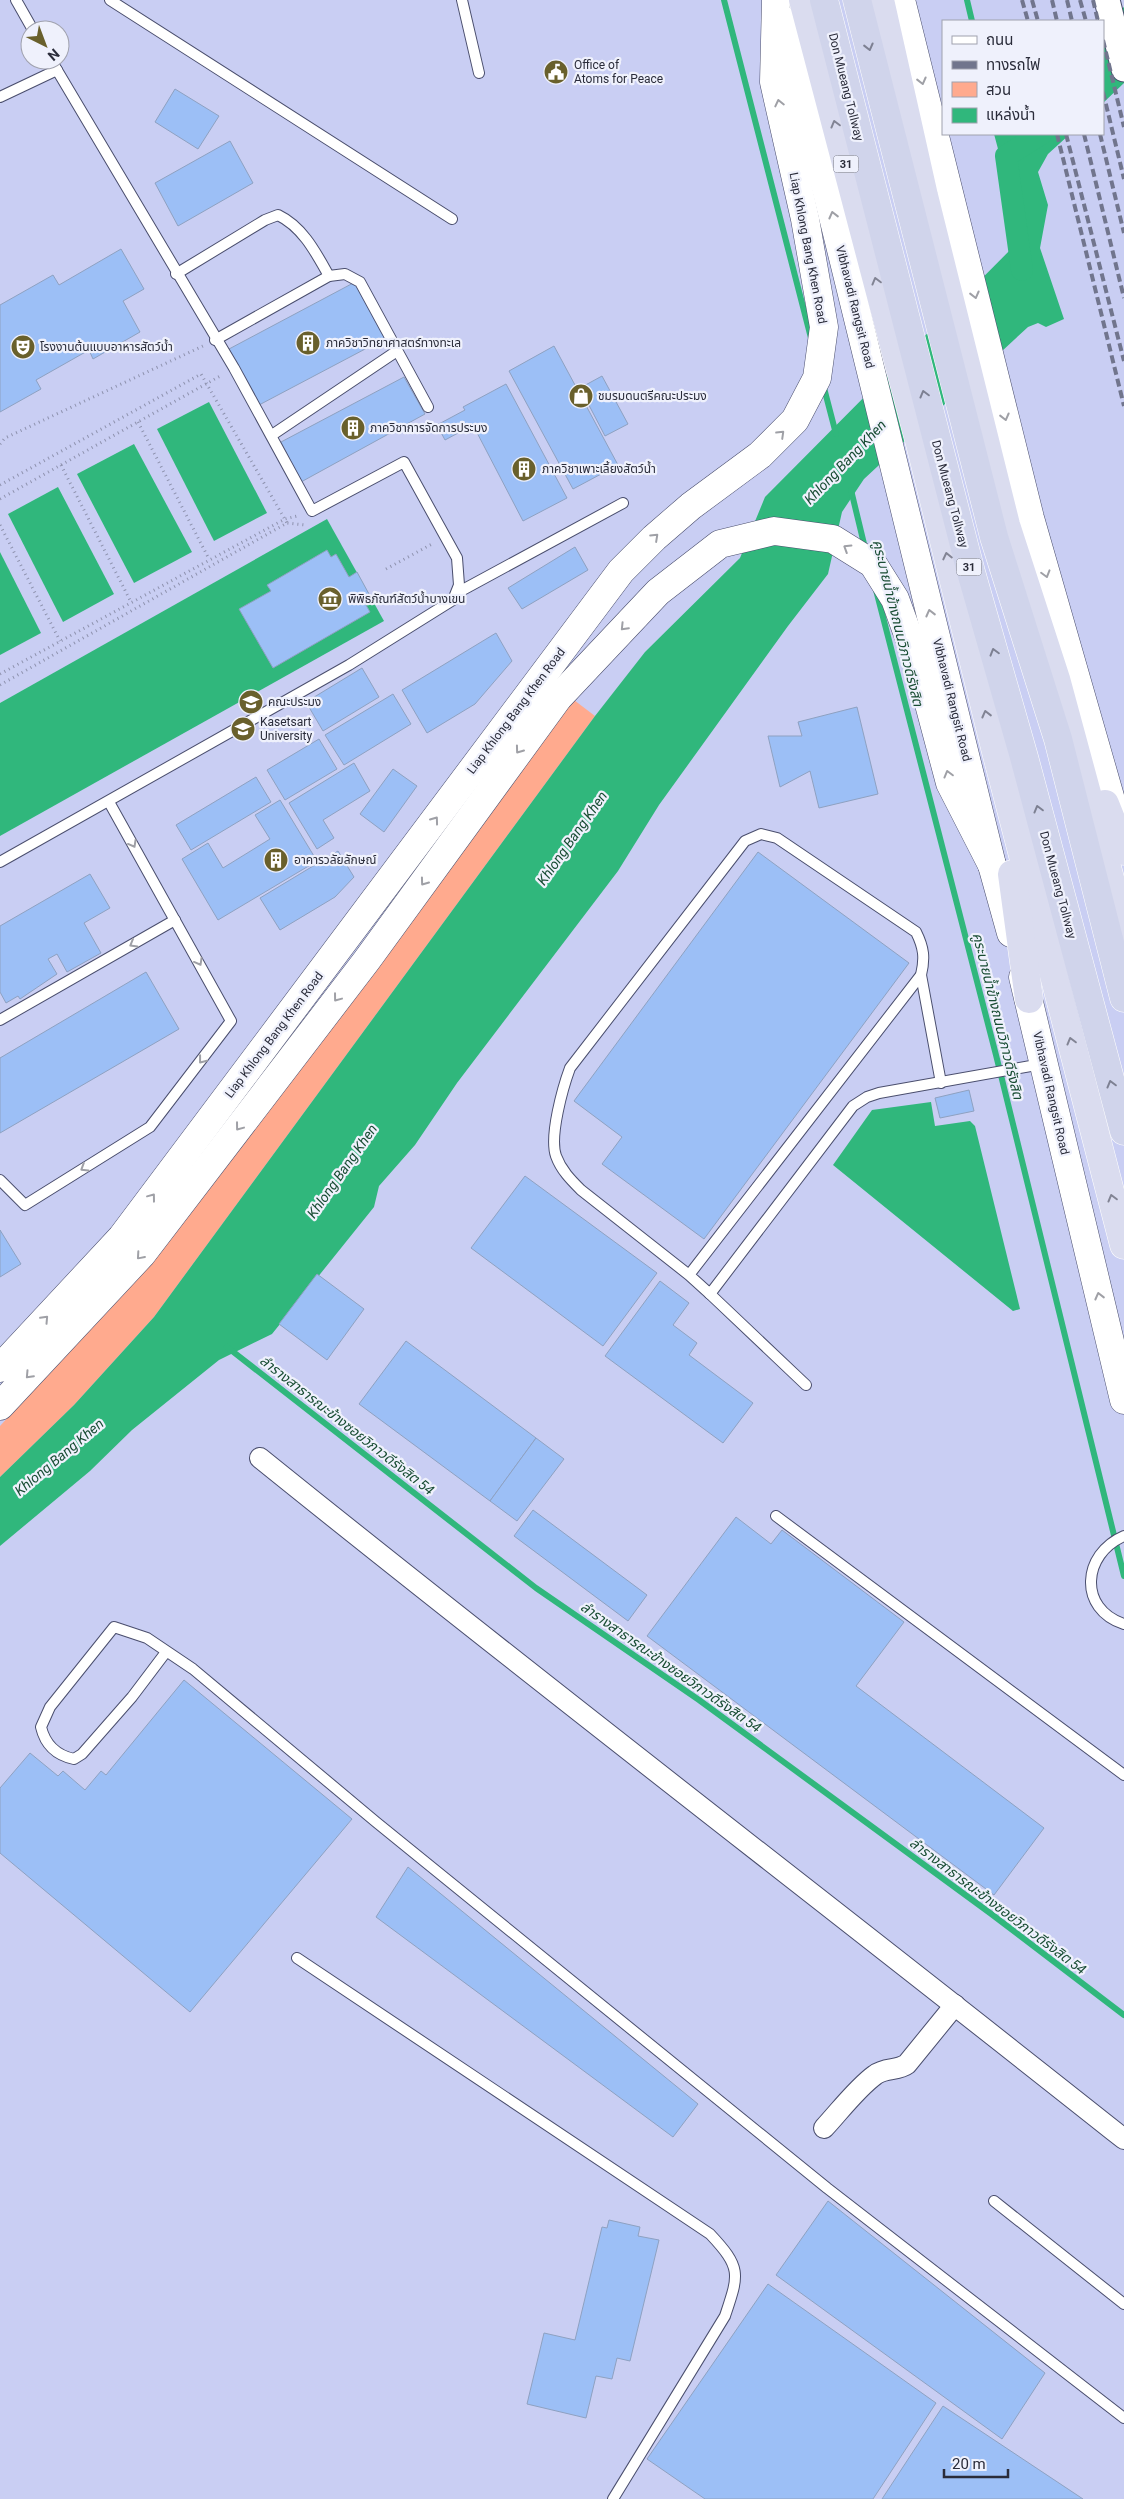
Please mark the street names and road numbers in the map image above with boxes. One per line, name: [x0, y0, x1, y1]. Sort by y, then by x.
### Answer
street label: Don Mueang Tollway: [826, 32, 866, 143]
road number: 31: [834, 156, 858, 172]
street label: Liap Khlong Bang Khen Road: [786, 171, 830, 325]
street label: Vibhavadi Rangsit Road: [833, 244, 877, 370]
street label: Don Mueang Tollway: [929, 439, 971, 550]
road number: 31: [956, 558, 982, 576]
street label: Vibhavadi Rangsit Road: [930, 637, 974, 763]
street label: Liap Khlong Bang Khen Road: [464, 645, 568, 777]
street label: Don Mueang Tollway: [1037, 830, 1079, 941]
street label: Liap Khlong Bang Khen Road: [222, 969, 326, 1101]
street label: Vibhavadi Rangsit Road: [1030, 1030, 1072, 1156]

